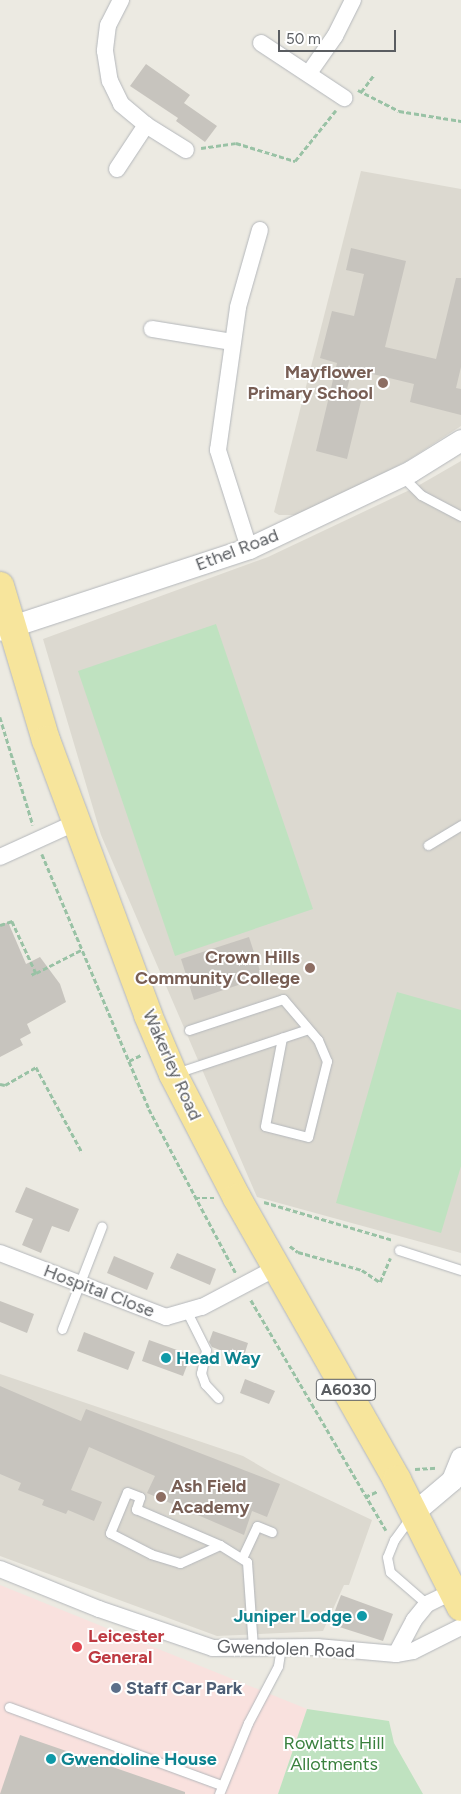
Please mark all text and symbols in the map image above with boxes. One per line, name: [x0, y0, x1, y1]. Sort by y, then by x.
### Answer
scale bar: [281, 20, 398, 52]
text: 50 m: [286, 30, 321, 48]
place label: Mayflower Primary School: [248, 362, 373, 404]
marker: Mayflower Primary School: [377, 377, 389, 389]
street label: Ethel Road: [192, 524, 282, 576]
place label: Crown Hills Community College: [135, 947, 300, 990]
marker: Crown Hills Community College: [304, 962, 316, 974]
street label: Wakerley Road: [138, 1006, 206, 1124]
street label: Hospital Close: [40, 1260, 158, 1322]
place label: Head Way: [176, 1347, 261, 1369]
marker: Head Way: [160, 1352, 172, 1364]
road number: A6030: [315, 1376, 377, 1404]
place label: Ash Field Academy: [171, 1476, 250, 1518]
marker: Ash Field Academy: [155, 1491, 167, 1503]
place label: Juniper Lodge: [233, 1605, 352, 1627]
marker: Juniper Lodge: [356, 1610, 368, 1622]
place label: Leicester General: [88, 1626, 164, 1668]
street label: Gwendolen Road: [217, 1636, 355, 1662]
marker: Leicester General: [70, 1640, 84, 1654]
place label: Staff Car Park: [126, 1677, 243, 1699]
marker: Staff Car Park: [110, 1682, 122, 1694]
park label: Rowlatts Hill Allotments: [284, 1733, 384, 1776]
place label: Gwendoline House: [61, 1748, 217, 1770]
marker: Gwendoline House: [45, 1753, 57, 1765]

